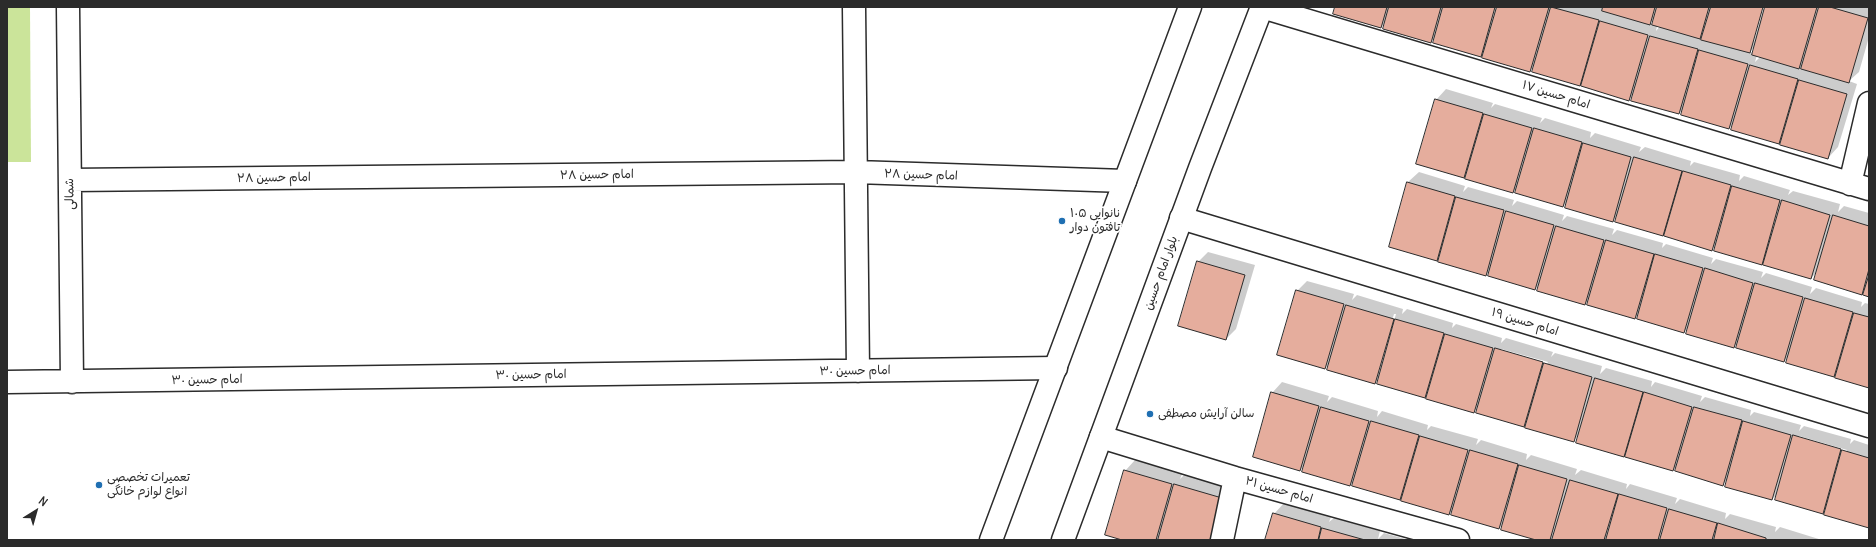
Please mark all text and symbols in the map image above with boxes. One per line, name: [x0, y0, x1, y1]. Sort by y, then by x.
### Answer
street label: امام حسین ۱۷: [1520, 78, 1592, 112]
street label: امام حسین ۲۸: [560, 167, 634, 183]
street label: امام حسین ۲۸: [884, 167, 958, 183]
street label: امام حسین ۲۸: [237, 170, 311, 186]
street label: شمالی: [63, 178, 77, 210]
place label: نانوایی ۱۰۵ تافتون دوار: [1070, 207, 1121, 235]
marker: نانوایی ۱۰۵ تافتون دوار: [1057, 216, 1067, 226]
street label: بلوار امام حسین: [1141, 234, 1181, 312]
street label: امام حسین ۱۹: [1490, 305, 1560, 339]
street label: امام حسین ۳۰: [819, 363, 891, 379]
street label: امام حسین ۳۰: [495, 367, 567, 383]
street label: امام حسین ۳۰: [171, 372, 243, 388]
place label: سالن آرایش مصطفی: [1158, 407, 1254, 421]
marker: سالن آرایش مصطفی: [1145, 409, 1155, 419]
place label: تعمیرات تخصصی انواع لوازم خانگی: [107, 471, 190, 499]
street label: امام حسین ۲۱: [1243, 473, 1315, 507]
marker: تعمیرات تخصصی انواع لوازم خانگی: [94, 480, 104, 490]
north arrow: [16, 491, 56, 531]
text: N: [36, 494, 50, 509]

